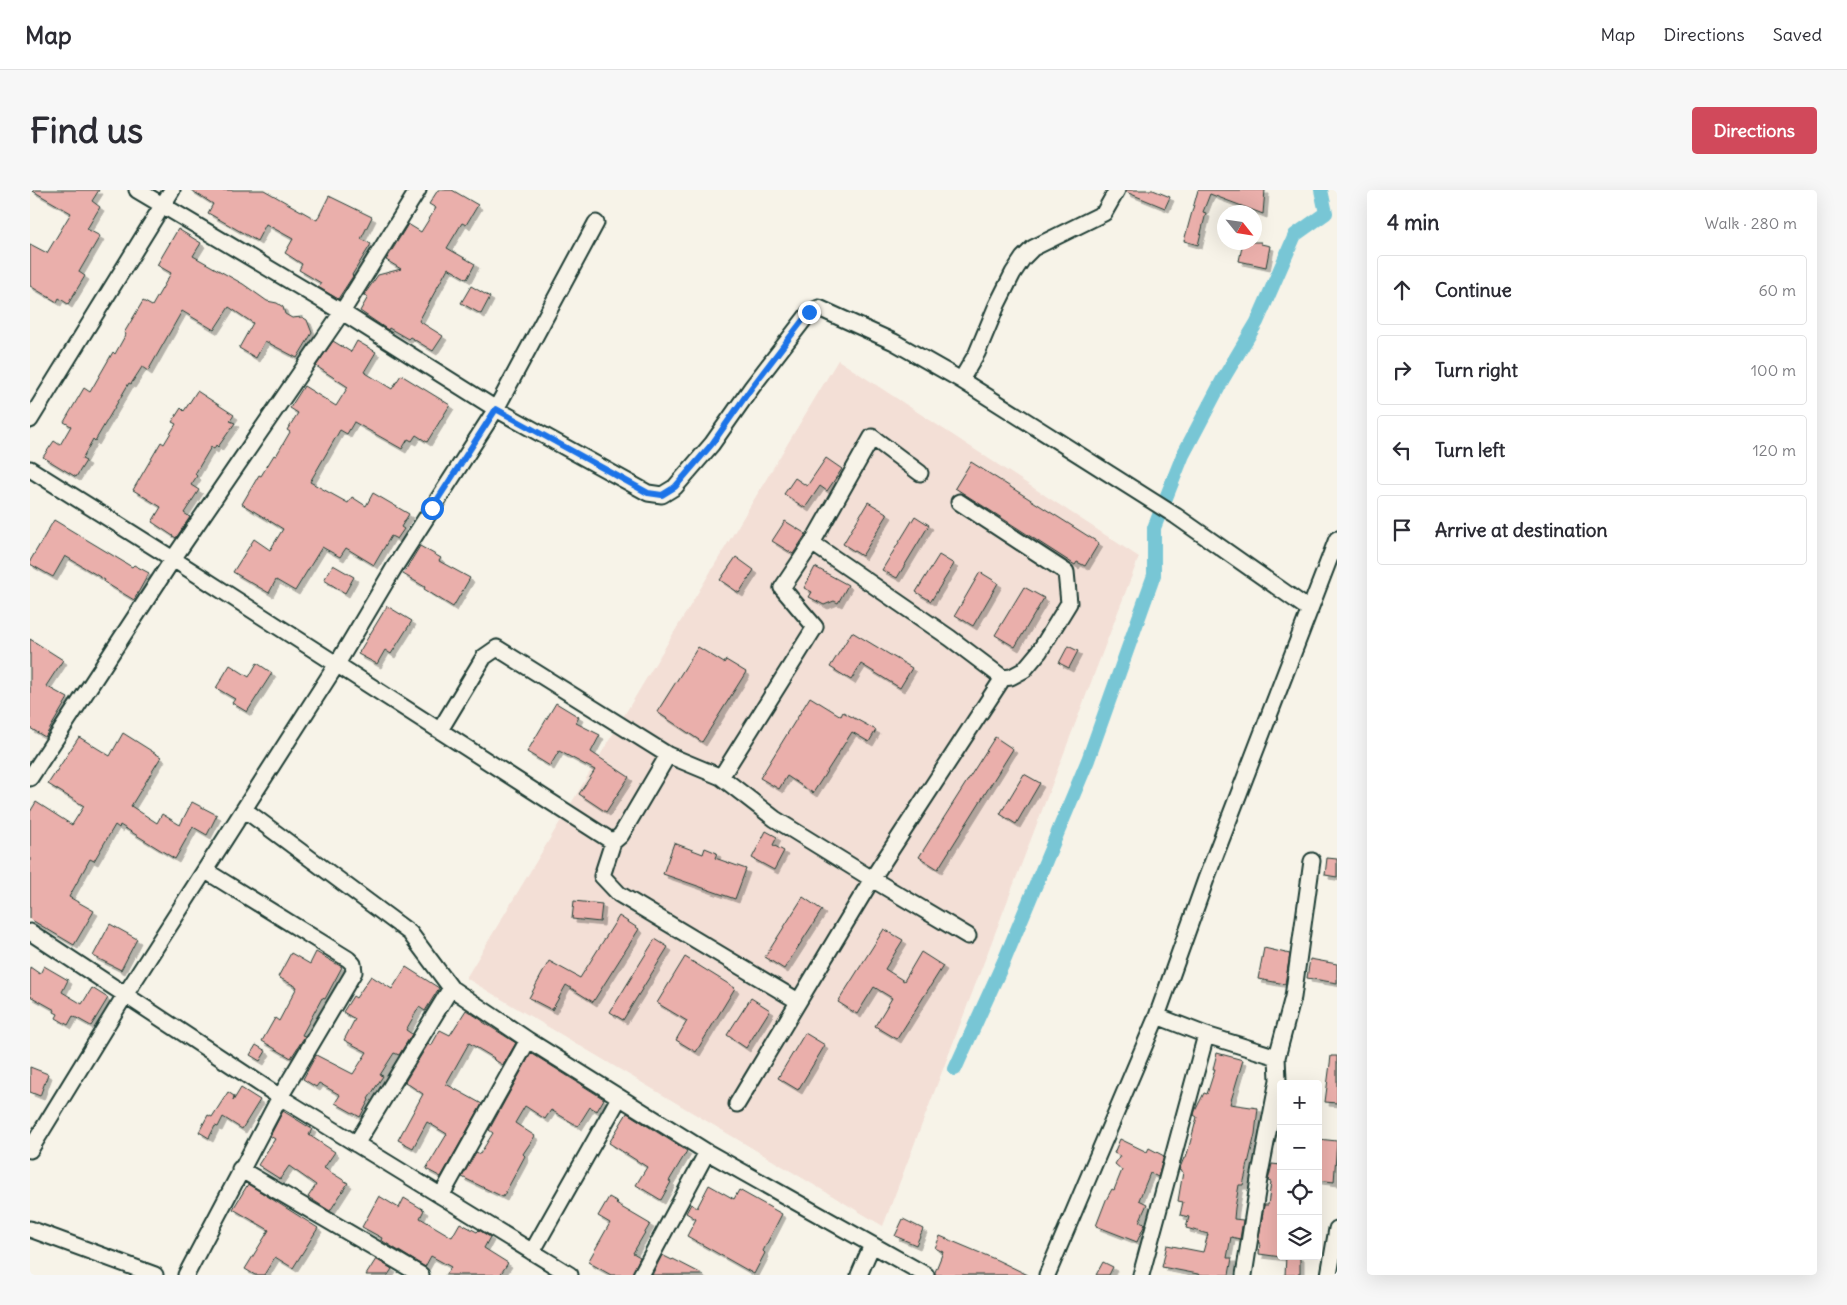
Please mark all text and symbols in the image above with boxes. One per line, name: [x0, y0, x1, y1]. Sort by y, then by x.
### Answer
text: Map: [25, 20, 72, 50]
text: Map: [1600, 23, 1635, 46]
text: Directions: [1663, 23, 1745, 46]
text: Saved: [1773, 23, 1822, 46]
button: Directions: [1692, 107, 1817, 154]
text: Find us: [30, 108, 143, 152]
north arrow: [1217, 205, 1262, 250]
text: 4 min: [1387, 209, 1439, 236]
text: Walk · 280 m: [1705, 213, 1797, 233]
icon: ahead: [1388, 276, 1416, 304]
text: Continue: [1435, 278, 1512, 302]
text: 60 m: [1758, 280, 1796, 300]
route end: [798, 301, 821, 324]
icon: right: [1388, 356, 1416, 384]
text: Turn right: [1435, 358, 1518, 382]
text: 100 m: [1751, 360, 1796, 380]
icon: left: [1388, 436, 1416, 464]
text: Turn left: [1435, 438, 1505, 462]
text: 120 m: [1753, 440, 1796, 460]
route start: [421, 497, 444, 520]
icon: arrive: [1388, 516, 1416, 544]
text: Arrive at destination: [1435, 518, 1608, 542]
map controls: [1277, 1080, 1322, 1260]
button: +: [1277, 1080, 1322, 1125]
button: −: [1277, 1125, 1322, 1170]
button: locate: [1277, 1170, 1322, 1215]
button: layers: [1277, 1215, 1322, 1260]

